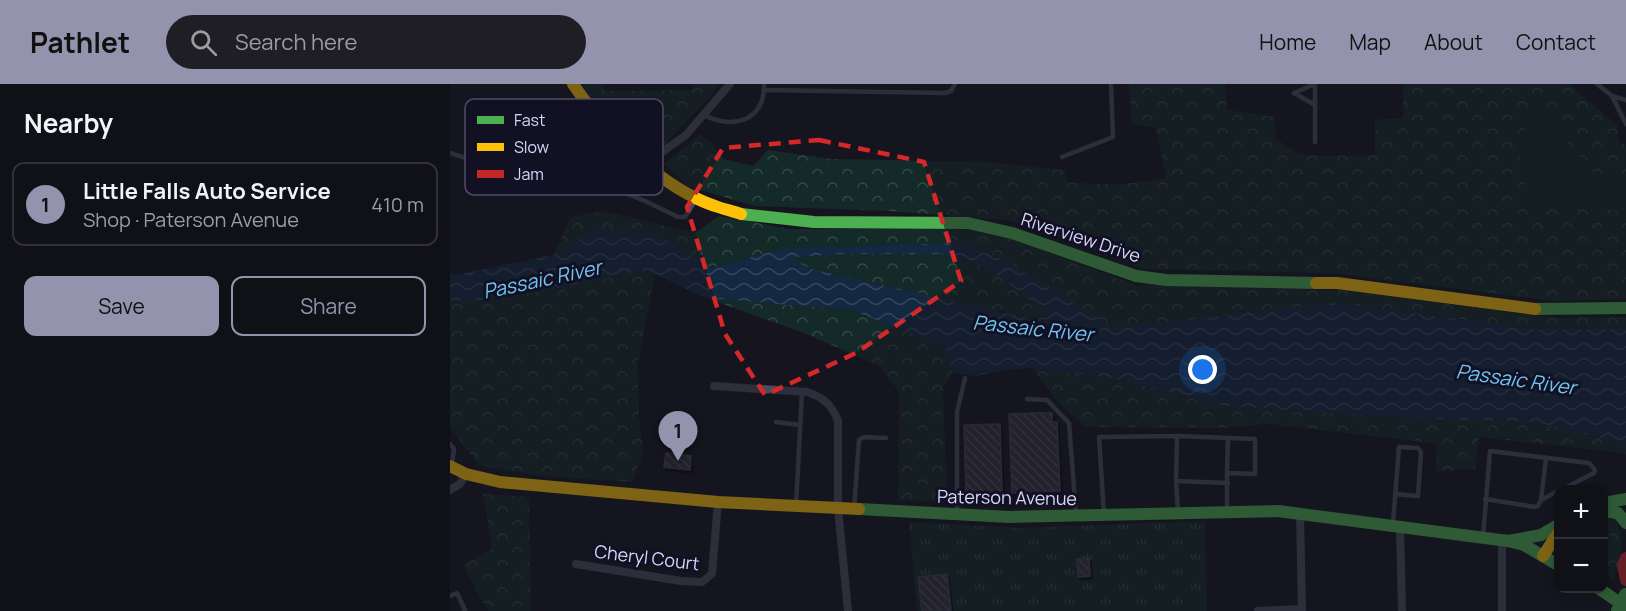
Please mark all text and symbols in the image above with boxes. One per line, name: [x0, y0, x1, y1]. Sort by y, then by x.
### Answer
search box: [166, 15, 586, 69]
text: Pathlet: [30, 23, 130, 61]
icon: search: [187, 26, 220, 59]
text: Search here: [235, 27, 357, 57]
text: Home: [1259, 28, 1316, 56]
text: Map: [1349, 28, 1391, 56]
text: About: [1424, 28, 1483, 56]
text: Contact: [1516, 28, 1596, 56]
legend: [465, 99, 663, 195]
text: Nearby: [24, 105, 113, 141]
text: Fast: [514, 109, 545, 131]
text: Slow: [514, 136, 549, 158]
text: Jam: [514, 163, 544, 185]
text: Little Falls Auto Service: [83, 176, 331, 206]
text: 1: [41, 191, 50, 218]
text: 410 m: [371, 191, 424, 218]
text: Shop · Paterson Avenue: [83, 206, 299, 233]
street label: Riverview Drive: [1018, 206, 1144, 268]
water label: Passaic River: [480, 253, 606, 305]
button: Save: [24, 276, 219, 336]
button: Share: [231, 276, 426, 336]
water label: Passaic River: [972, 308, 1097, 348]
your location: [1188, 355, 1217, 384]
water label: Passaic River: [1454, 357, 1580, 401]
pin: 1: [658, 412, 698, 461]
street label: Paterson Avenue: [937, 484, 1077, 510]
map controls: [1554, 485, 1608, 593]
button: +: [1554, 485, 1608, 539]
street label: Cheryl Court: [593, 539, 701, 575]
button: −: [1554, 539, 1608, 593]

